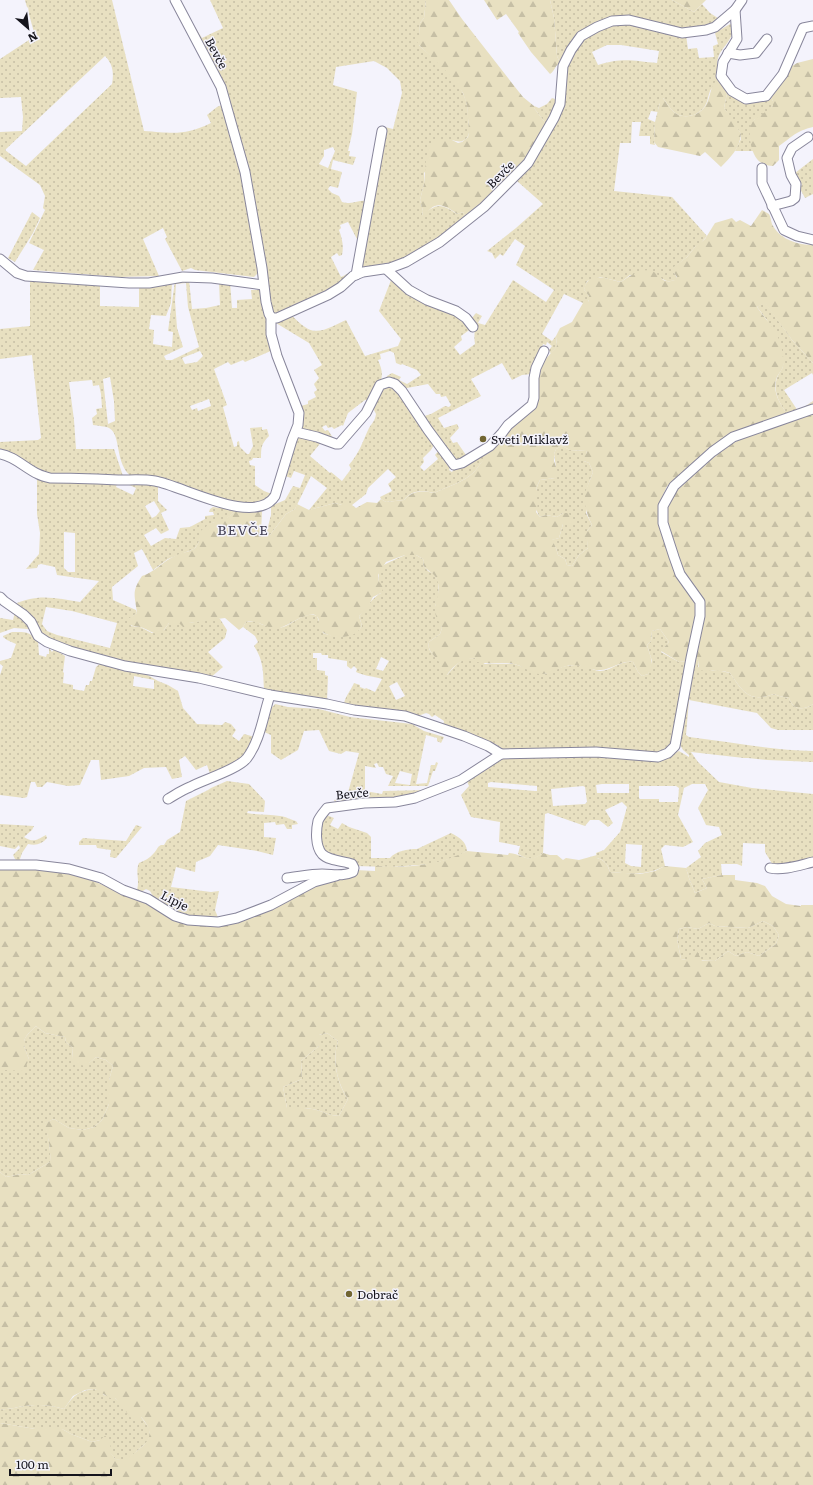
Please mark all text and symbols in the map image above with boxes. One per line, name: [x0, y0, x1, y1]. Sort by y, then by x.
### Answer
north arrow: [8, 8, 48, 48]
text: N: [25, 28, 41, 47]
street label: Bevče: [201, 34, 233, 72]
street label: Bevče: [482, 156, 518, 192]
place label: Sveti Miklavž: [491, 430, 568, 448]
marker: Sveti Miklavž: [478, 434, 488, 444]
district label: BEVČE: [217, 519, 269, 539]
street label: Bevče: [335, 783, 369, 803]
street label: Lipje: [158, 885, 192, 915]
place label: Dobrač: [357, 1285, 398, 1303]
marker: Dobrač: [344, 1289, 354, 1299]
scale bar: [10, 1451, 111, 1477]
text: 100 m: [16, 1455, 49, 1473]

